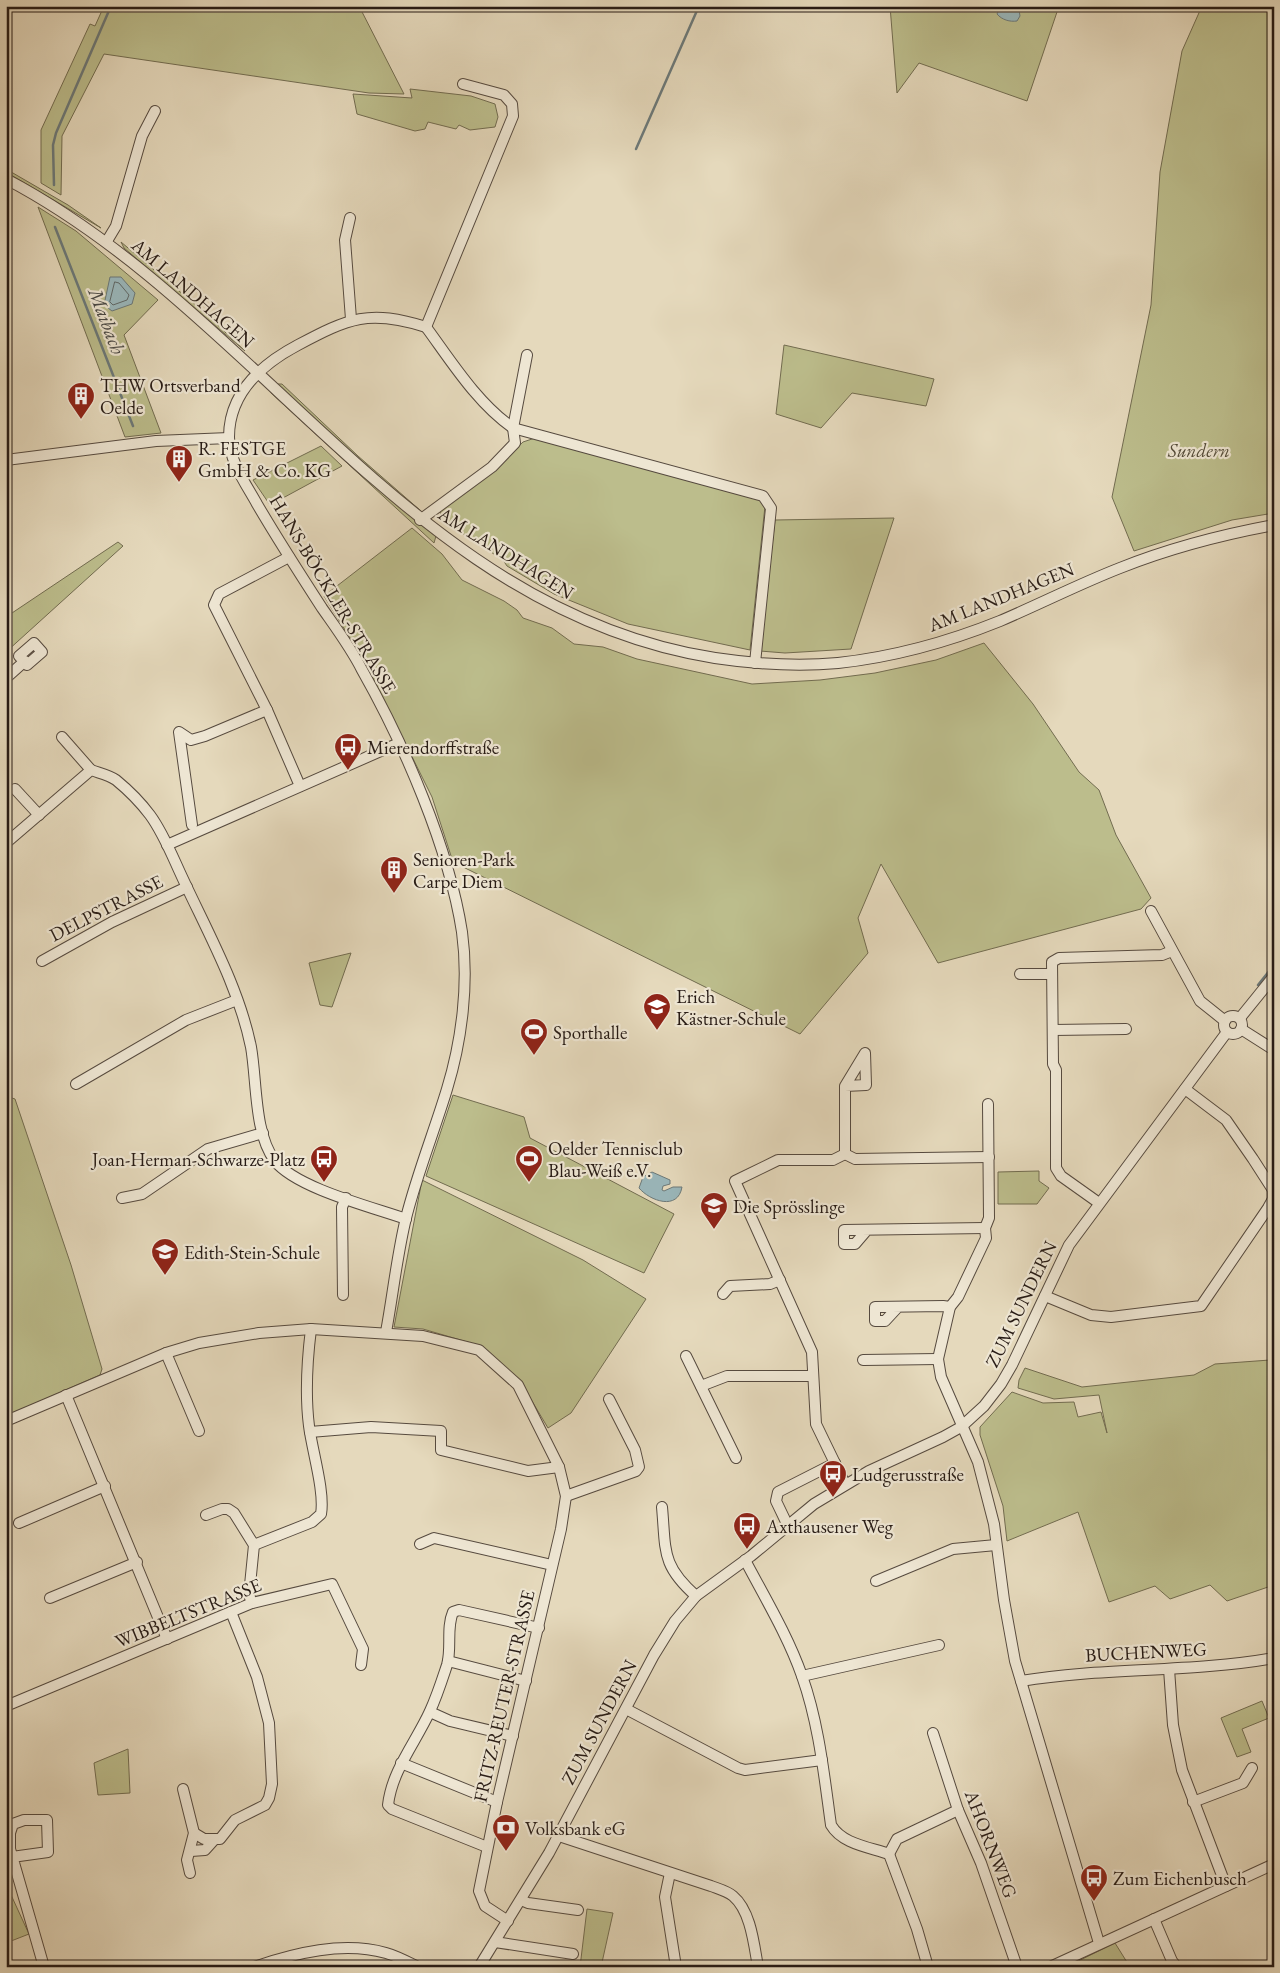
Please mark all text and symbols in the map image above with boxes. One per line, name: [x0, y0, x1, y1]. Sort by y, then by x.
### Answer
street label: AM LANDHAGEN: [125, 232, 260, 353]
water label: Maibach: [82, 283, 132, 358]
place label: THW Ortsverband Oelde: [100, 373, 241, 420]
building icon: THW Ortsverband Oelde: [66, 381, 96, 420]
place label: R. FESTGE GmbH & Co. KG: [198, 436, 331, 483]
park label: Sundern: [1167, 438, 1230, 463]
building icon: R. FESTGE GmbH & Co. KG: [164, 444, 194, 483]
street label: HANS-BÖCKLER-STRASSE: [264, 490, 402, 698]
street label: AM LANDHAGEN: [433, 501, 578, 605]
street label: AM LANDHAGEN: [923, 556, 1078, 638]
bus stop icon: Mierendorffstraße: [333, 732, 363, 771]
place label: Mierendorffstraße: [367, 735, 499, 760]
place label: Senioren-Park Carpe Diem: [413, 847, 516, 894]
building icon: Senioren-Park Carpe Diem: [379, 855, 409, 894]
street label: DELPSTRASSE: [45, 869, 167, 947]
place label: Erich Kästner-Schule: [676, 984, 786, 1031]
school or university icon: Erich Kästner-Schule: [642, 992, 672, 1031]
sports icon: Sporthalle: [519, 1017, 549, 1056]
place label: Sporthalle: [553, 1020, 627, 1045]
place label: Oelder Tennisclub Blau-Weiß e.V.: [548, 1136, 683, 1183]
bus stop icon: Joan-Herman-Schwarze-Platz: [309, 1144, 339, 1183]
sports icon: Oelder Tennisclub Blau-Weiß e.V.: [514, 1144, 544, 1183]
place label: Joan-Herman-Schwarze-Platz: [90, 1147, 306, 1172]
school or university icon: Die Sprösslinge: [699, 1191, 729, 1230]
place label: Die Sprösslinge: [733, 1194, 845, 1219]
school or university icon: Edith-Stein-Schule: [150, 1237, 180, 1276]
street label: ZUM SUNDERN: [980, 1237, 1062, 1371]
place label: Edith-Stein-Schule: [184, 1240, 320, 1265]
bus stop icon: Ludgerusstraße: [818, 1459, 848, 1498]
place label: Ludgerusstraße: [852, 1462, 964, 1487]
bus stop icon: Axthausener Weg: [732, 1511, 762, 1550]
place label: Axthausener Weg: [765, 1514, 894, 1539]
street label: WIBBELTSTRASSE: [111, 1572, 265, 1654]
street label: FRITZ-REUTER-STRASSE: [467, 1587, 541, 1805]
street label: BUCHENWEG: [1085, 1636, 1208, 1668]
street label: ZUM SUNDERN: [556, 1655, 642, 1789]
street label: AHORNWEG: [959, 1786, 1023, 1902]
bank icon: Volksbank eG: [491, 1813, 521, 1852]
place label: Volksbank eG: [525, 1816, 626, 1841]
bus stop icon: Zum Eichenbusch: [1079, 1863, 1109, 1902]
place label: Zum Eichenbusch: [1113, 1866, 1247, 1891]

